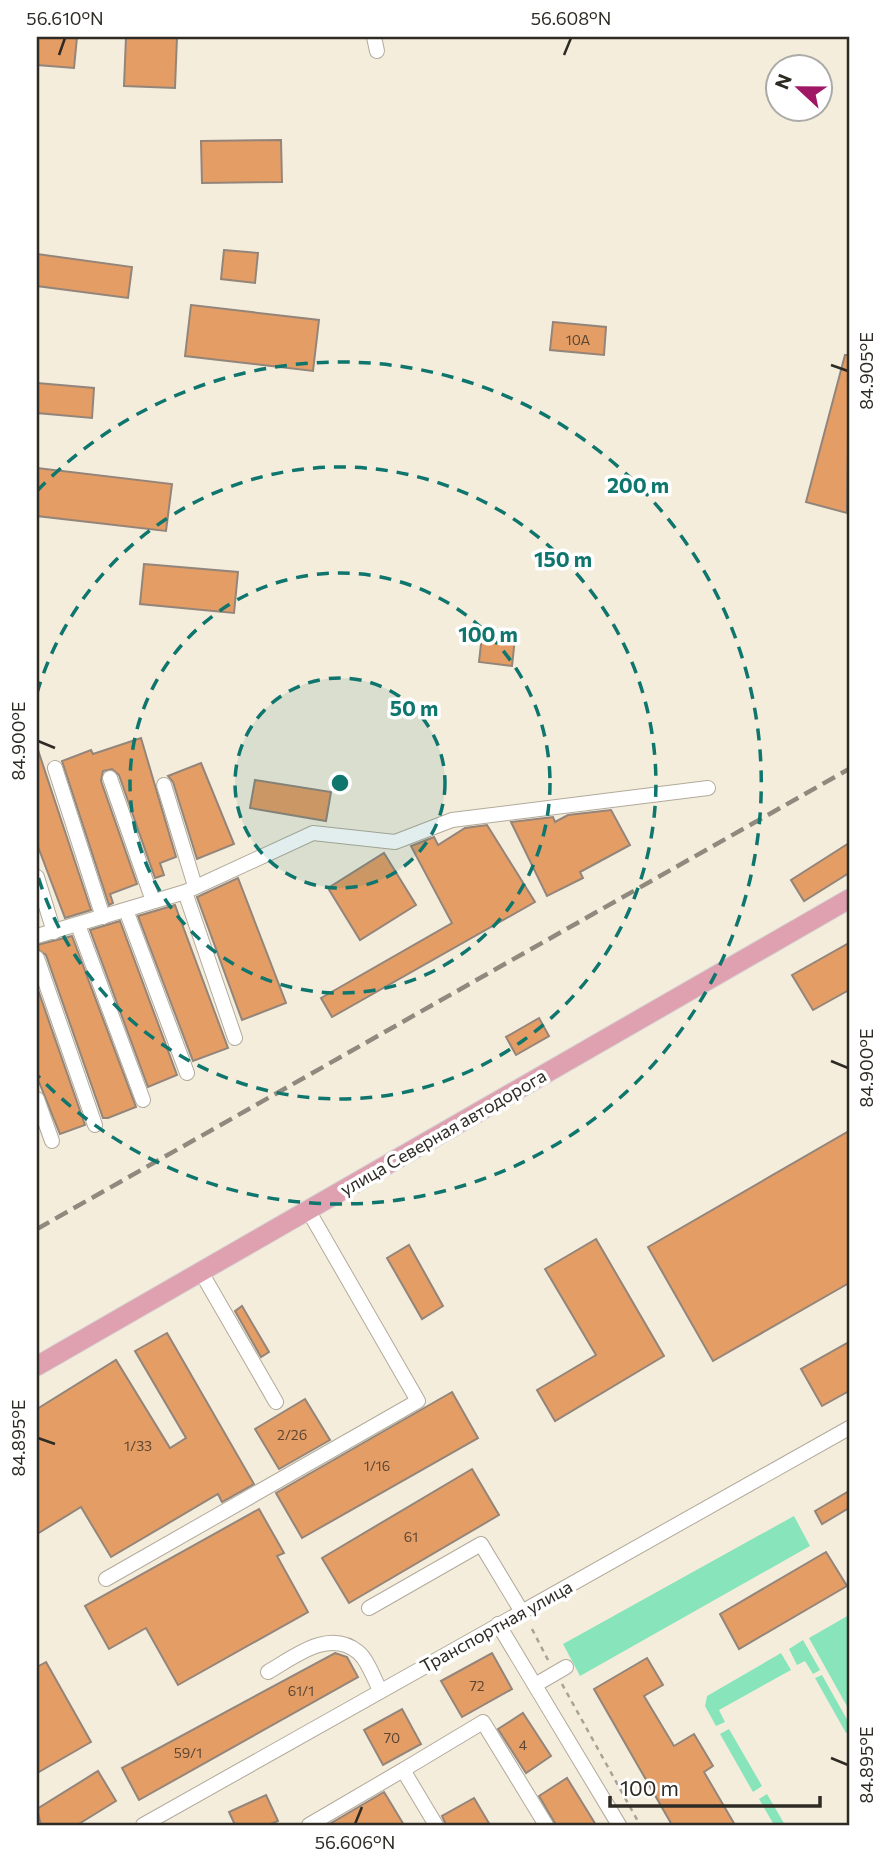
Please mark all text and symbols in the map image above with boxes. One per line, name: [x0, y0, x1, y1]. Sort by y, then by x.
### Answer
text: 56.610°N: [26, 7, 104, 29]
text: 56.608°N: [531, 7, 611, 29]
north arrow: [764, 52, 834, 122]
text: N: [769, 71, 796, 92]
house number: 10А: [566, 331, 591, 348]
text: 84.905°E: [855, 332, 877, 410]
text: 200 m: [607, 472, 669, 497]
text: 150 m: [534, 546, 592, 571]
text: 100 m: [458, 621, 518, 646]
text: 50 m: [390, 695, 438, 720]
text: 84.900°E: [7, 701, 29, 781]
centre of rings: [328, 771, 352, 795]
text: 84.900°E: [855, 1028, 877, 1108]
street label: улица Северная автодорога: [336, 1064, 550, 1200]
text: 84.895°E: [7, 1400, 29, 1476]
house number: 2/2б: [277, 1426, 307, 1443]
house number: 1/33: [124, 1437, 152, 1454]
house number: 1/16: [364, 1457, 390, 1474]
house number: 61: [404, 1528, 418, 1545]
street label: Транспортная улица: [416, 1575, 576, 1677]
house number: 72: [469, 1677, 485, 1694]
house number: 61/1: [288, 1682, 314, 1699]
text: 84.895°E: [855, 1727, 877, 1803]
house number: 70: [384, 1729, 400, 1746]
house number: 4: [519, 1736, 528, 1753]
house number: 59/1: [174, 1744, 202, 1761]
scale bar: [610, 1764, 820, 1808]
text: 100 m: [620, 1775, 679, 1800]
text: 56.606°N: [315, 1831, 395, 1853]

